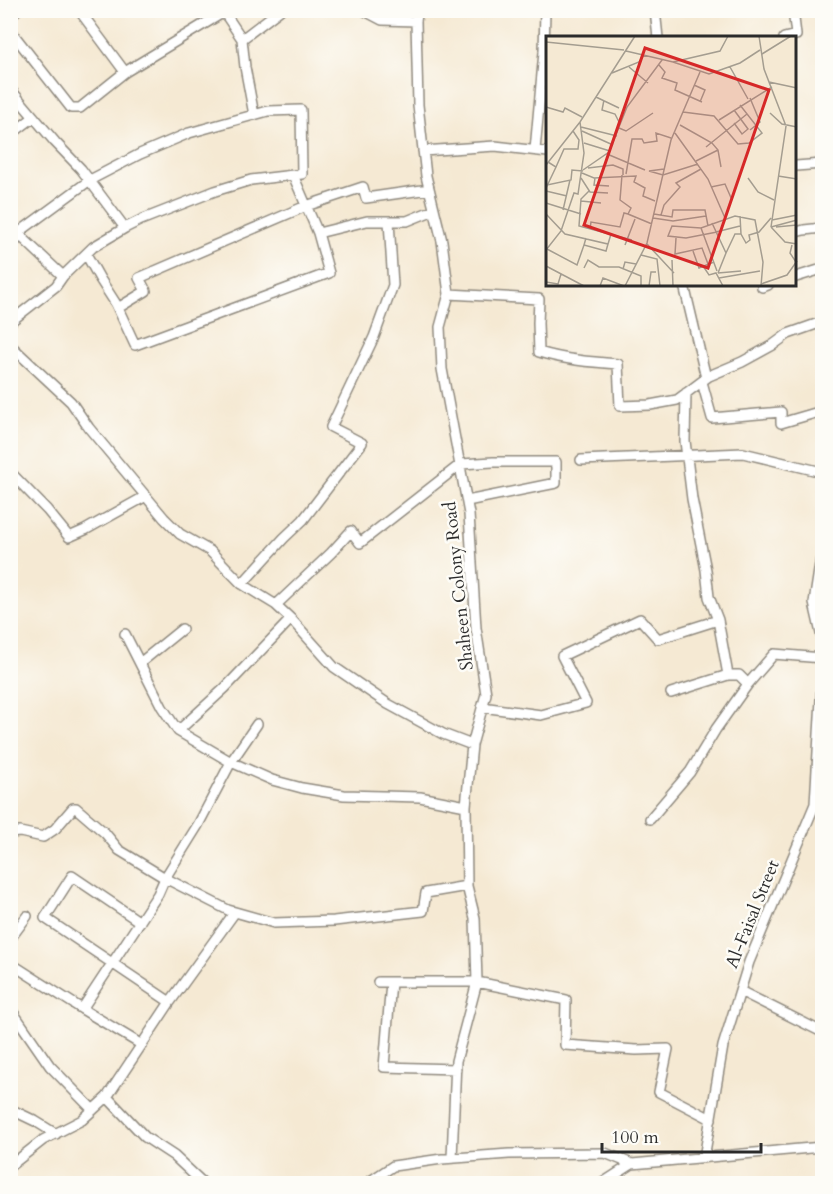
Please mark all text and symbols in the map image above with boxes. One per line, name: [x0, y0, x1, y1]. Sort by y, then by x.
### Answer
inset map: [546, 36, 797, 286]
street label: Shaheen Colony Road: [437, 500, 480, 672]
street label: Al-Faisal Street: [719, 856, 786, 972]
scale bar: [602, 1116, 761, 1154]
text: 100 m: [611, 1125, 659, 1150]

